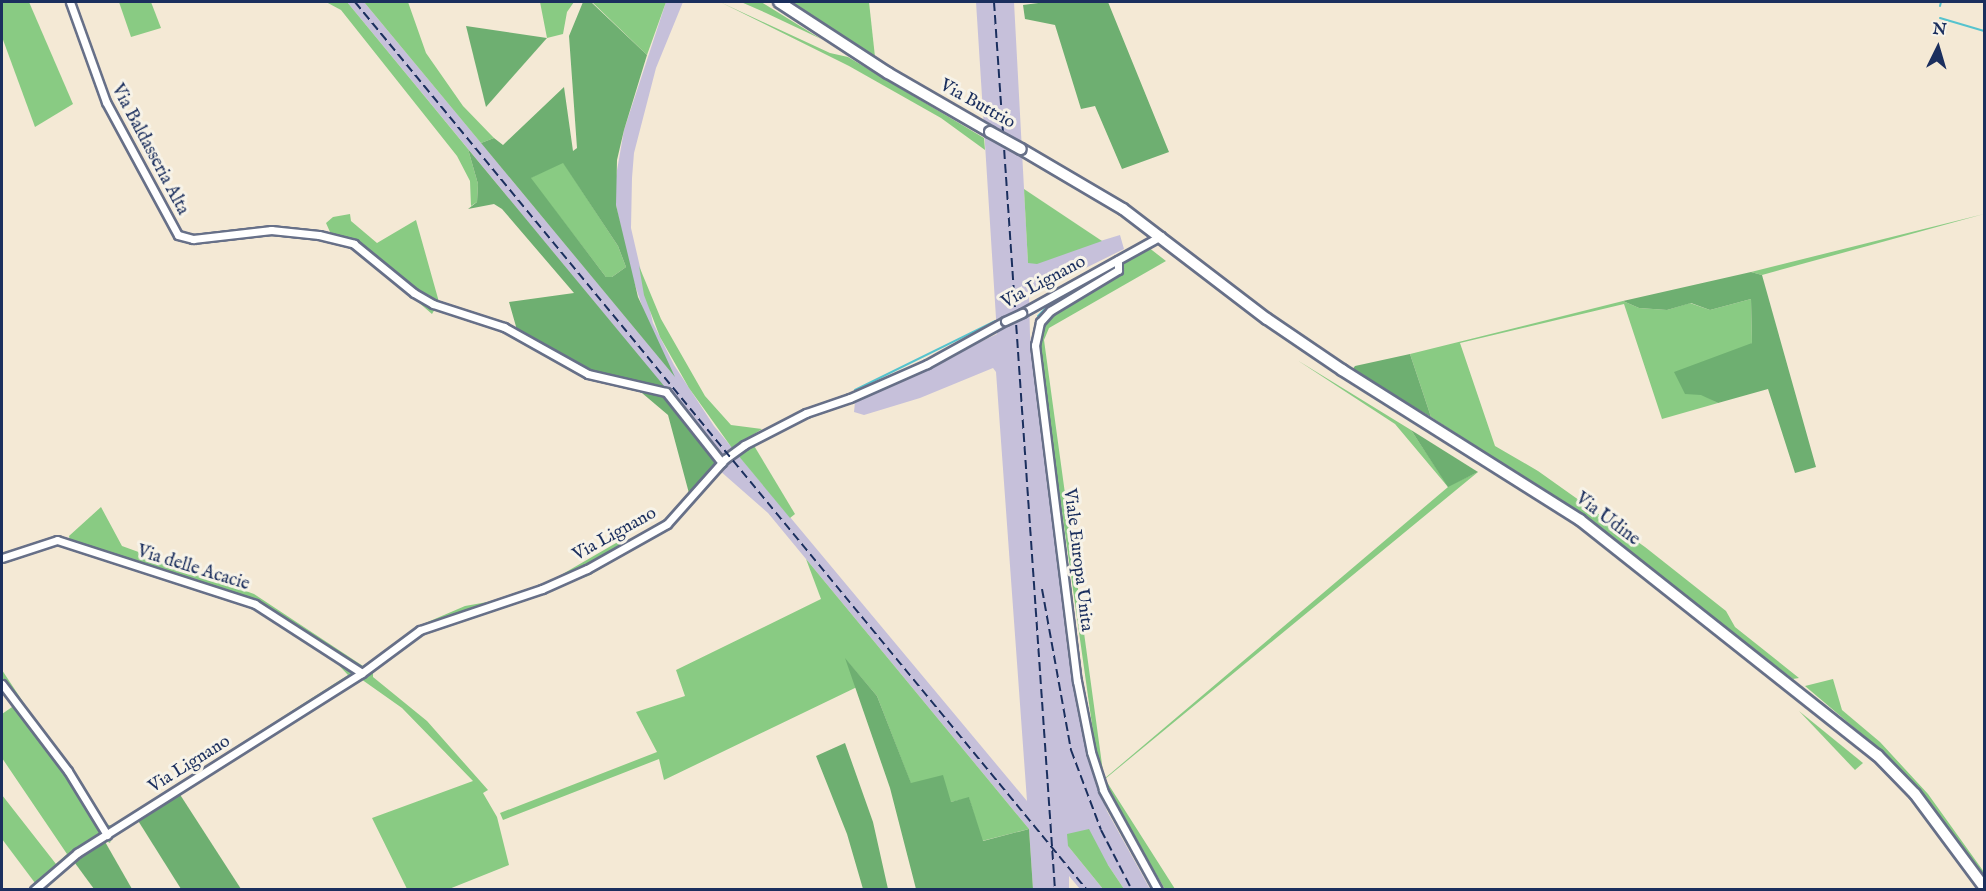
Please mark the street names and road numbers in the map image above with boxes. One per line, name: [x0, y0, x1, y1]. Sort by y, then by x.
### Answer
street label: Via Buttrio: [936, 75, 1018, 135]
street label: Via Baldasseria Alta: [105, 81, 193, 219]
street label: Via Lignano: [998, 252, 1090, 314]
street label: Viale Europa Unita: [1058, 487, 1096, 633]
street label: Via Udine: [1570, 489, 1644, 551]
street label: Via Lignano: [569, 503, 661, 567]
street label: Via delle Acacie: [134, 542, 252, 596]
street label: Via Lignano: [145, 731, 235, 799]

